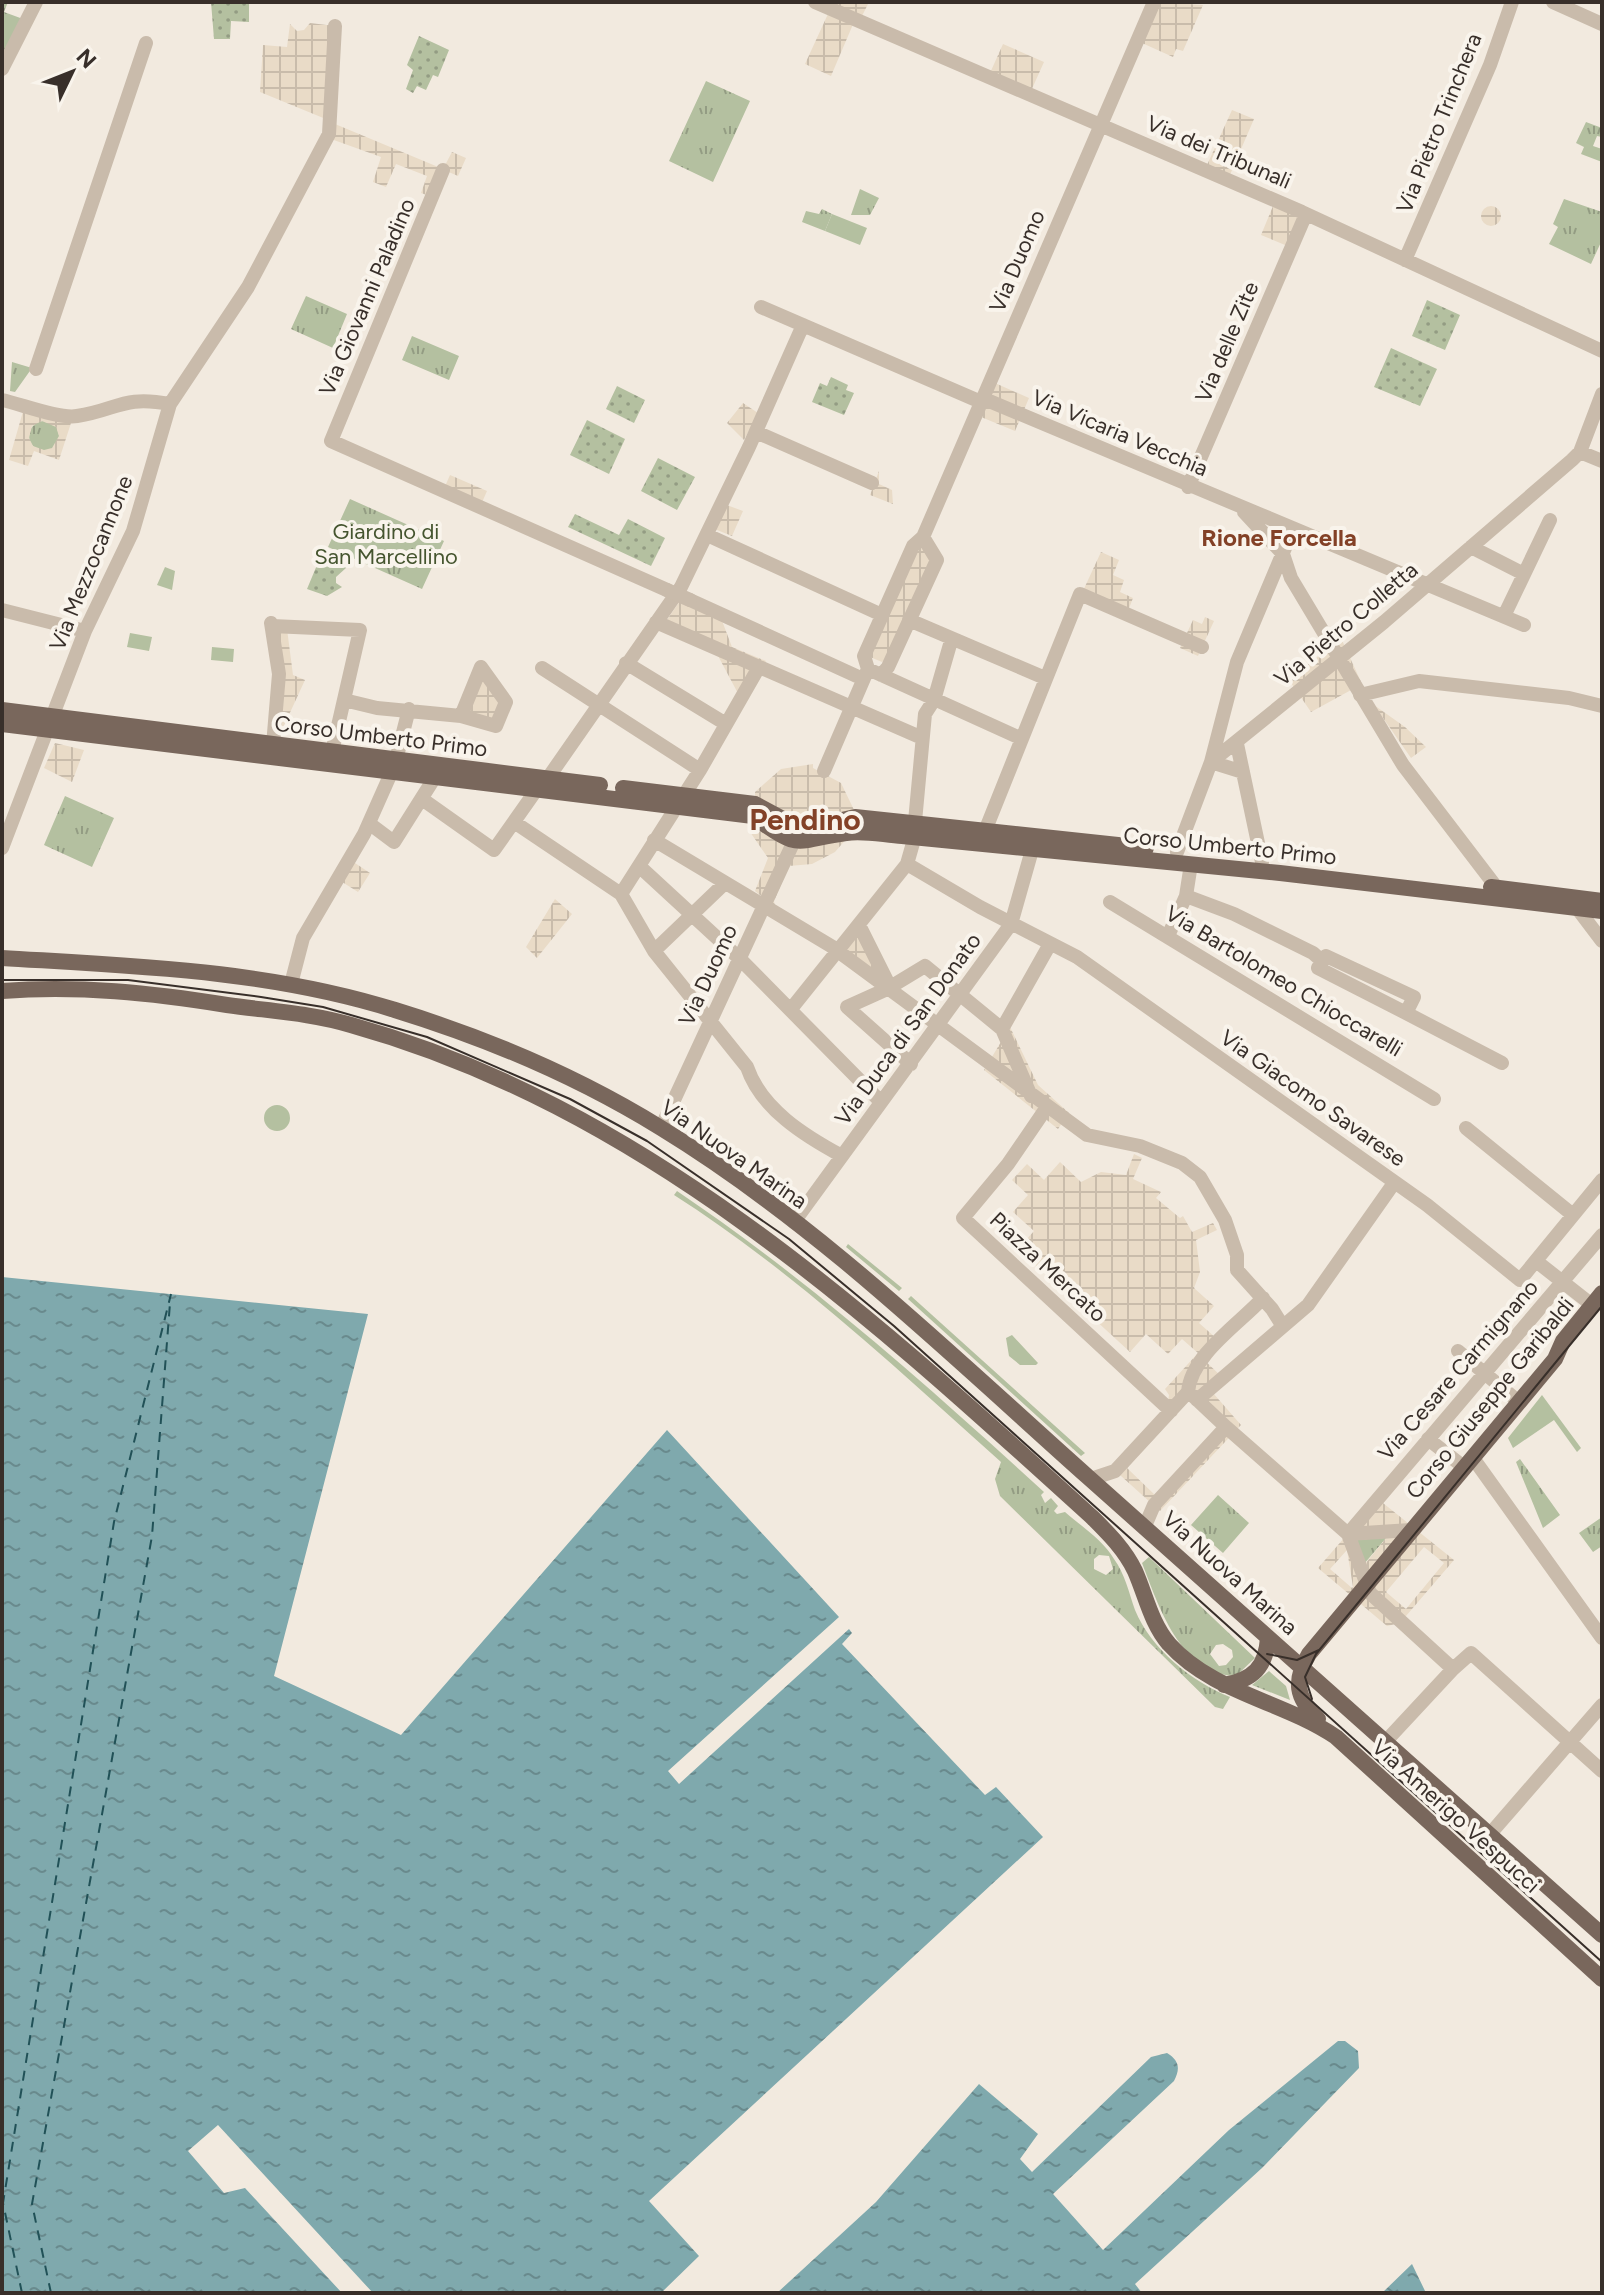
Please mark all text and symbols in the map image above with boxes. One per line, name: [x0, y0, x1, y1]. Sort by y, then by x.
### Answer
street label: Via Pietro Trinchera: [1391, 29, 1487, 217]
north arrow: [32, 32, 112, 112]
text: N: [71, 43, 102, 74]
street label: Via dei Tribunali: [1143, 109, 1295, 195]
street label: Via Giovanni Paladino: [313, 194, 421, 400]
street label: Via Duomo: [983, 206, 1051, 316]
street label: Via delle Zite: [1189, 278, 1265, 406]
street label: Via Vicaria Vecchia: [1028, 384, 1212, 482]
street label: Via Mezzocannone: [44, 471, 138, 655]
park label: Giardino di San Marcellino: [314, 518, 458, 570]
district label: Rione Forcella: [1201, 523, 1357, 552]
street label: Via Pietro Colletta: [1269, 556, 1423, 692]
street label: Corso Umberto Primo: [273, 710, 489, 762]
district label: Pendino: [749, 801, 861, 838]
street label: Corso Umberto Primo: [1122, 821, 1338, 871]
street label: Via Bartolomeo Chioccarelli: [1161, 899, 1407, 1063]
street label: Via Duomo: [673, 920, 743, 1030]
street label: Via Duca di San Donato: [829, 928, 987, 1130]
street label: Via Giacomo Savarese: [1215, 1024, 1411, 1172]
street label: Via Nuova Marina: [656, 1093, 812, 1215]
street label: Piazza Mercato: [984, 1206, 1112, 1328]
street label: Via Cesare Carmignano: [1372, 1274, 1544, 1466]
street label: Corso Giuseppe Garibaldi: [1400, 1292, 1580, 1504]
street label: Via Nuova Marina: [1157, 1505, 1303, 1641]
street label: Via Amerigo Vespucci: [1366, 1733, 1546, 1899]

